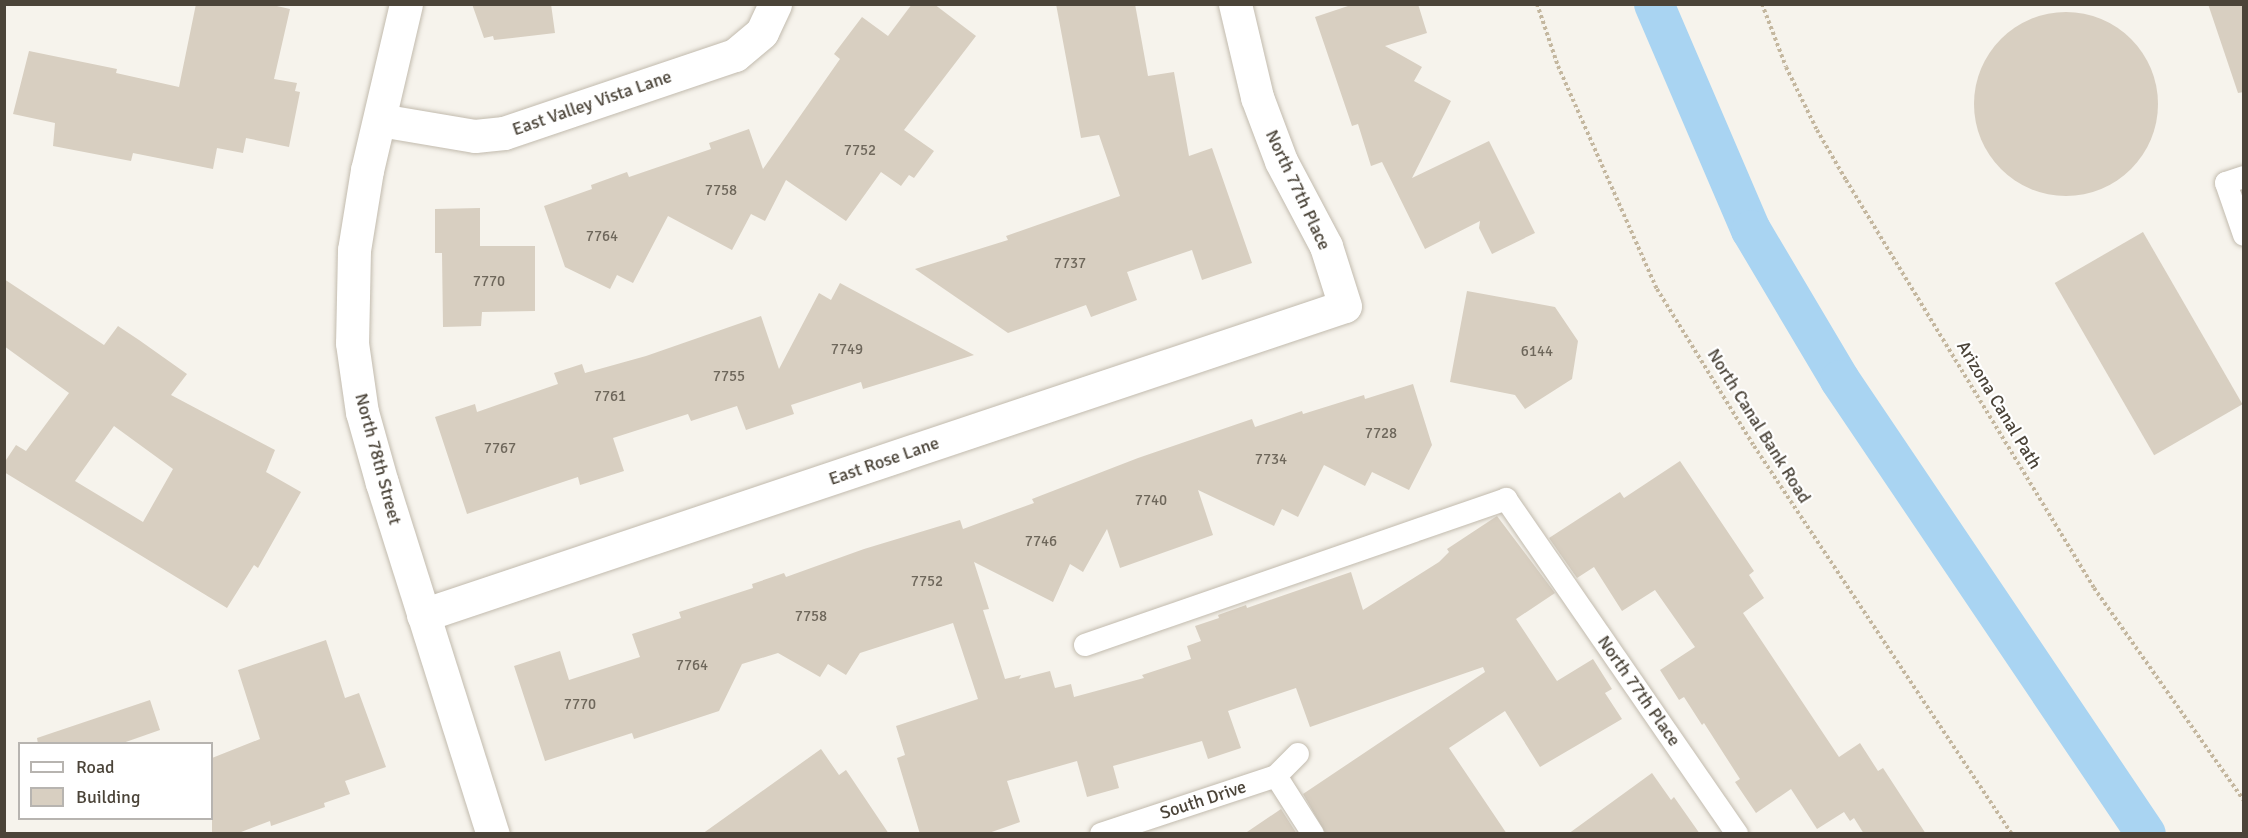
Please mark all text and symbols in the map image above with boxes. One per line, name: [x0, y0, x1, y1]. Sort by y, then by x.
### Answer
street label: East Valley Vista Lane: [509, 66, 675, 140]
street label: North 77th Place: [1261, 126, 1335, 254]
house number: 7752: [844, 142, 876, 160]
house number: 7758: [705, 182, 737, 200]
house number: 7764: [586, 228, 618, 246]
house number: 7737: [1054, 255, 1086, 273]
house number: 7770: [473, 273, 505, 291]
street label: Arizona Canal Path: [1952, 337, 2046, 473]
house number: 7749: [831, 341, 863, 359]
house number: 6144: [1521, 343, 1553, 361]
street label: North Canal Bank Road: [1703, 345, 1815, 507]
house number: 7755: [713, 368, 745, 386]
house number: 7761: [594, 388, 626, 406]
street label: North 78th Street: [350, 391, 406, 527]
house number: 7728: [1365, 425, 1397, 443]
street label: East Rose Lane: [826, 432, 942, 490]
house number: 7767: [484, 440, 516, 458]
house number: 7734: [1255, 451, 1287, 469]
house number: 7740: [1135, 492, 1167, 510]
house number: 7746: [1025, 533, 1057, 551]
house number: 7752: [911, 573, 943, 591]
house number: 7758: [795, 608, 827, 626]
street label: North 77th Place: [1593, 632, 1685, 750]
house number: 7764: [676, 657, 708, 675]
house number: 7770: [564, 696, 596, 714]
legend: [18, 742, 213, 820]
text: Road: [76, 756, 115, 778]
street label: South Drive: [1157, 776, 1249, 824]
text: Building: [76, 786, 140, 808]

